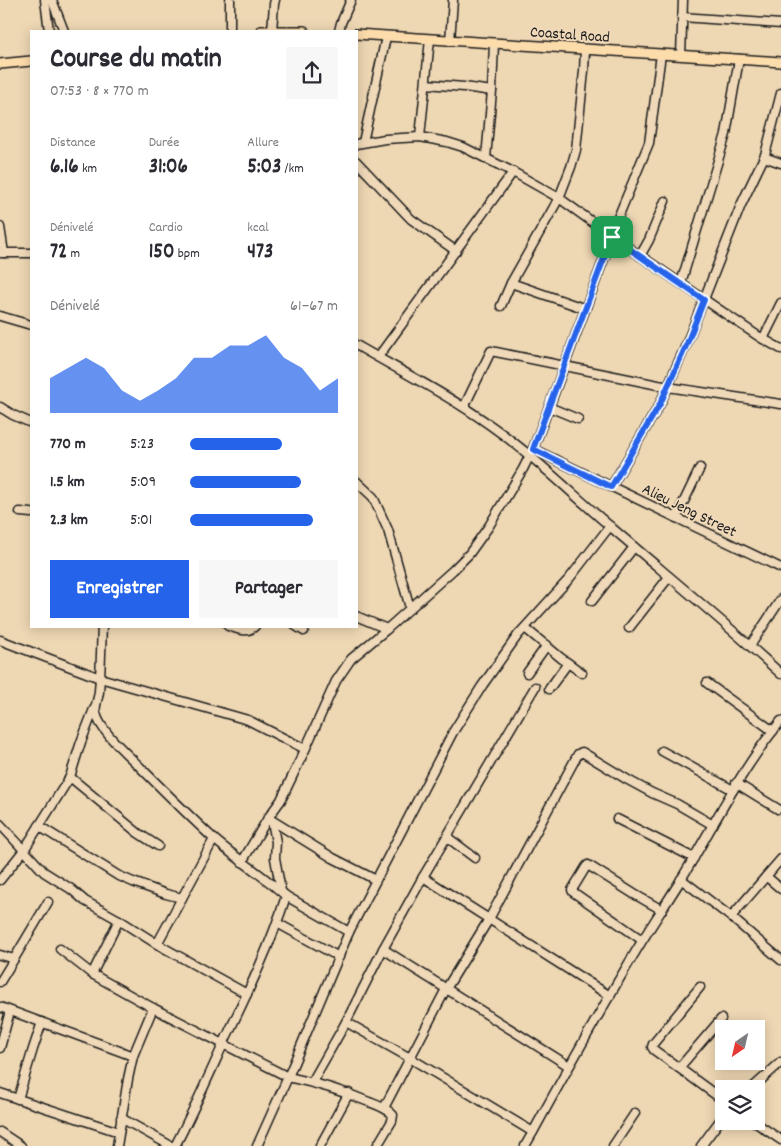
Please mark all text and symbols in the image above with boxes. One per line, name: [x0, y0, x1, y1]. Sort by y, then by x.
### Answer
street label: Coastal Road: [529, 21, 611, 50]
text: Course du matin: [50, 41, 222, 81]
button: share: [286, 47, 338, 99]
text: 07:53 · 8 × 770 m: [50, 80, 149, 103]
text: Distance: [50, 133, 96, 153]
text: Durée: [149, 133, 179, 153]
text: Allure: [247, 133, 279, 153]
text: 6.16: [50, 153, 79, 183]
text: 31:06: [149, 153, 188, 183]
text: 5:03: [247, 153, 281, 183]
text: km: [79, 159, 97, 179]
text: /km: [281, 159, 304, 179]
pin: [591, 216, 633, 258]
text: Dénivelé: [50, 218, 94, 238]
text: Cardio: [149, 218, 183, 238]
text: kcal: [247, 218, 269, 238]
icon: arrive: [598, 223, 626, 251]
text: 72: [50, 238, 67, 268]
text: 150: [149, 238, 174, 268]
text: 473: [247, 238, 273, 268]
text: m: [67, 244, 80, 264]
text: bpm: [174, 244, 200, 264]
text: Dénivelé: [50, 295, 100, 318]
text: 61–67 m: [290, 295, 338, 318]
text: 770 m: [50, 433, 86, 456]
text: 5:23: [130, 433, 154, 456]
text: 1.5 km: [50, 471, 85, 494]
text: 5:09: [130, 471, 156, 494]
street label: Alieu Jeng Street: [638, 478, 740, 544]
text: 2.3 km: [50, 509, 88, 532]
text: 5:01: [130, 509, 152, 532]
button: Enregistrer: [50, 560, 189, 618]
button: Partager: [199, 560, 338, 618]
north arrow: [715, 1020, 765, 1070]
map controls: [715, 1020, 765, 1130]
button: layers: [715, 1080, 765, 1130]

